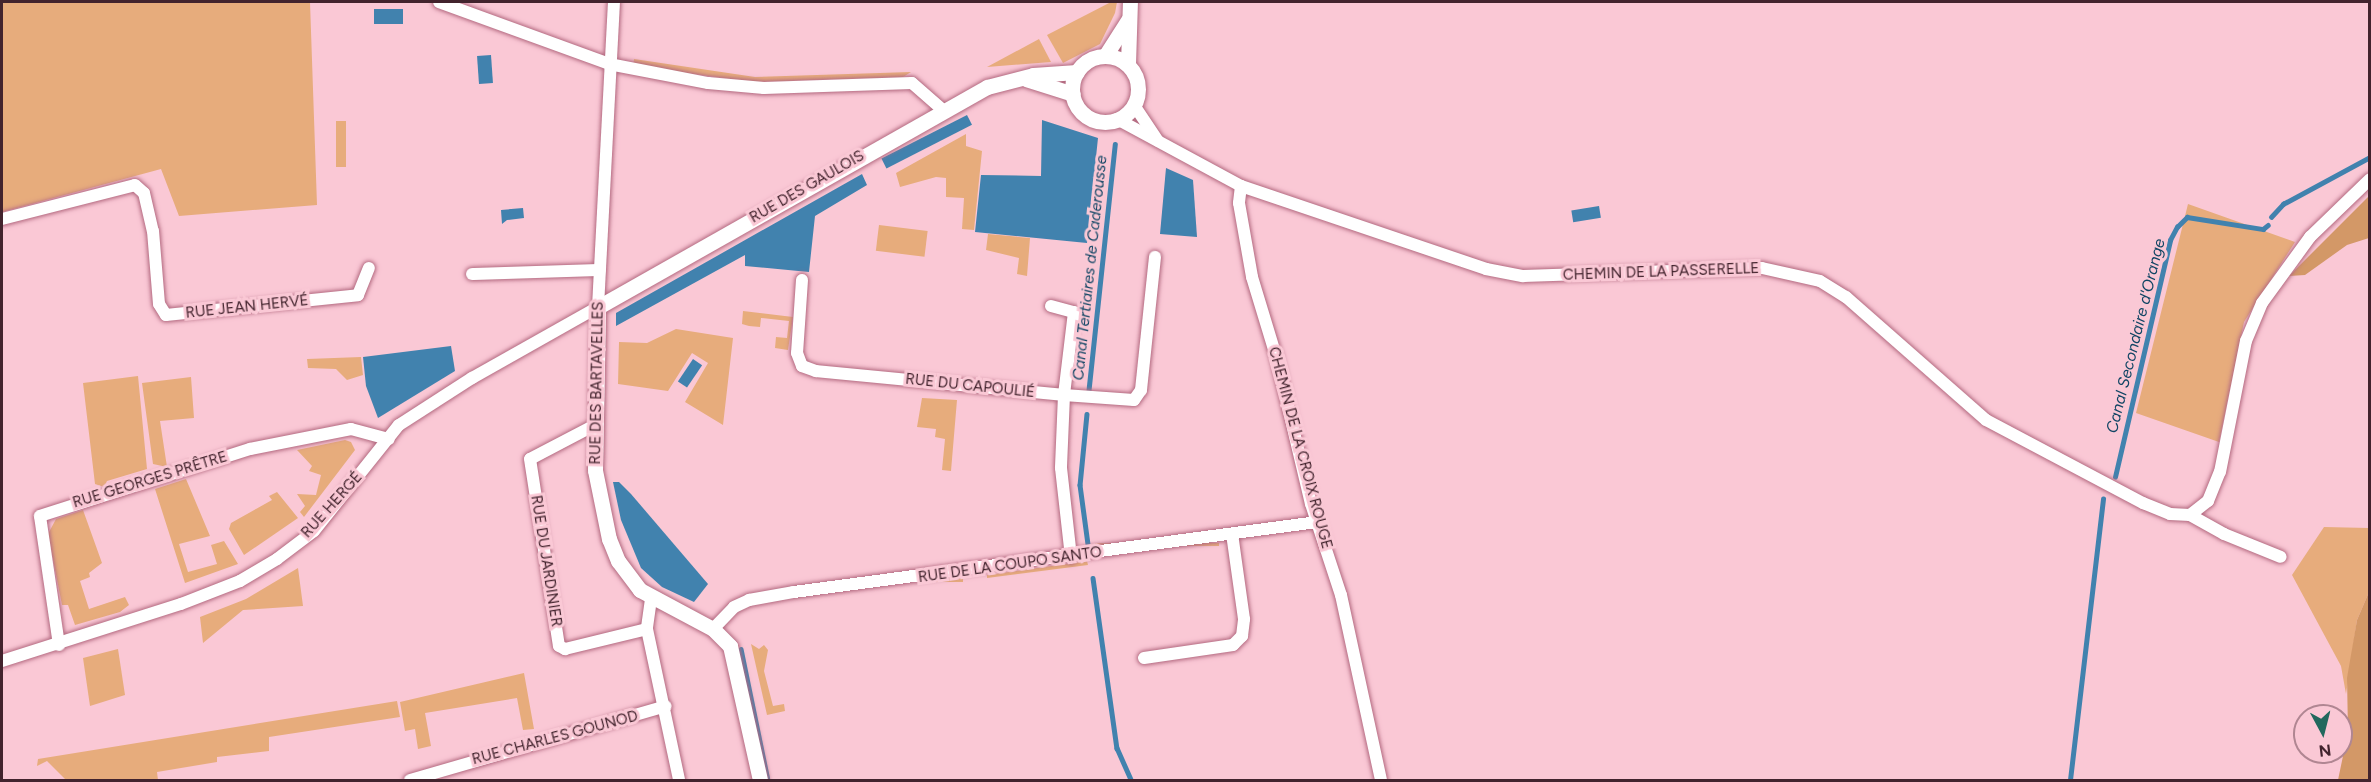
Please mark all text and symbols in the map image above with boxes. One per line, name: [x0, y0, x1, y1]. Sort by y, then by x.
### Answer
street label: RUE DES GAULOIS: [747, 147, 867, 227]
water label: Canal Tertiaires de Caderousse: [1069, 155, 1111, 381]
water label: Canal Secondaire d'Orange: [2103, 237, 2169, 435]
street label: CHEMIN DE LA PASSERELLE: [1563, 260, 1759, 284]
street label: RUE JEAN HERVÉ: [185, 292, 309, 322]
street label: RUE DES BARTAVELLES: [587, 301, 607, 465]
street label: CHEMIN DE LA CROIX ROUGE: [1264, 345, 1336, 551]
street label: RUE DU CAPOULIÉ: [904, 370, 1036, 402]
street label: RUE GEORGES PRÊTRE: [71, 448, 229, 512]
street label: RUE HERGÉ: [298, 468, 366, 542]
street label: RUE DU JARDINIER: [527, 494, 565, 628]
street label: RUE DE LA COUPO SANTO: [917, 543, 1103, 587]
north arrow: [2293, 704, 2353, 764]
street label: RUE CHARLES GOUNOD: [470, 707, 640, 769]
text: N: [2318, 740, 2332, 761]

